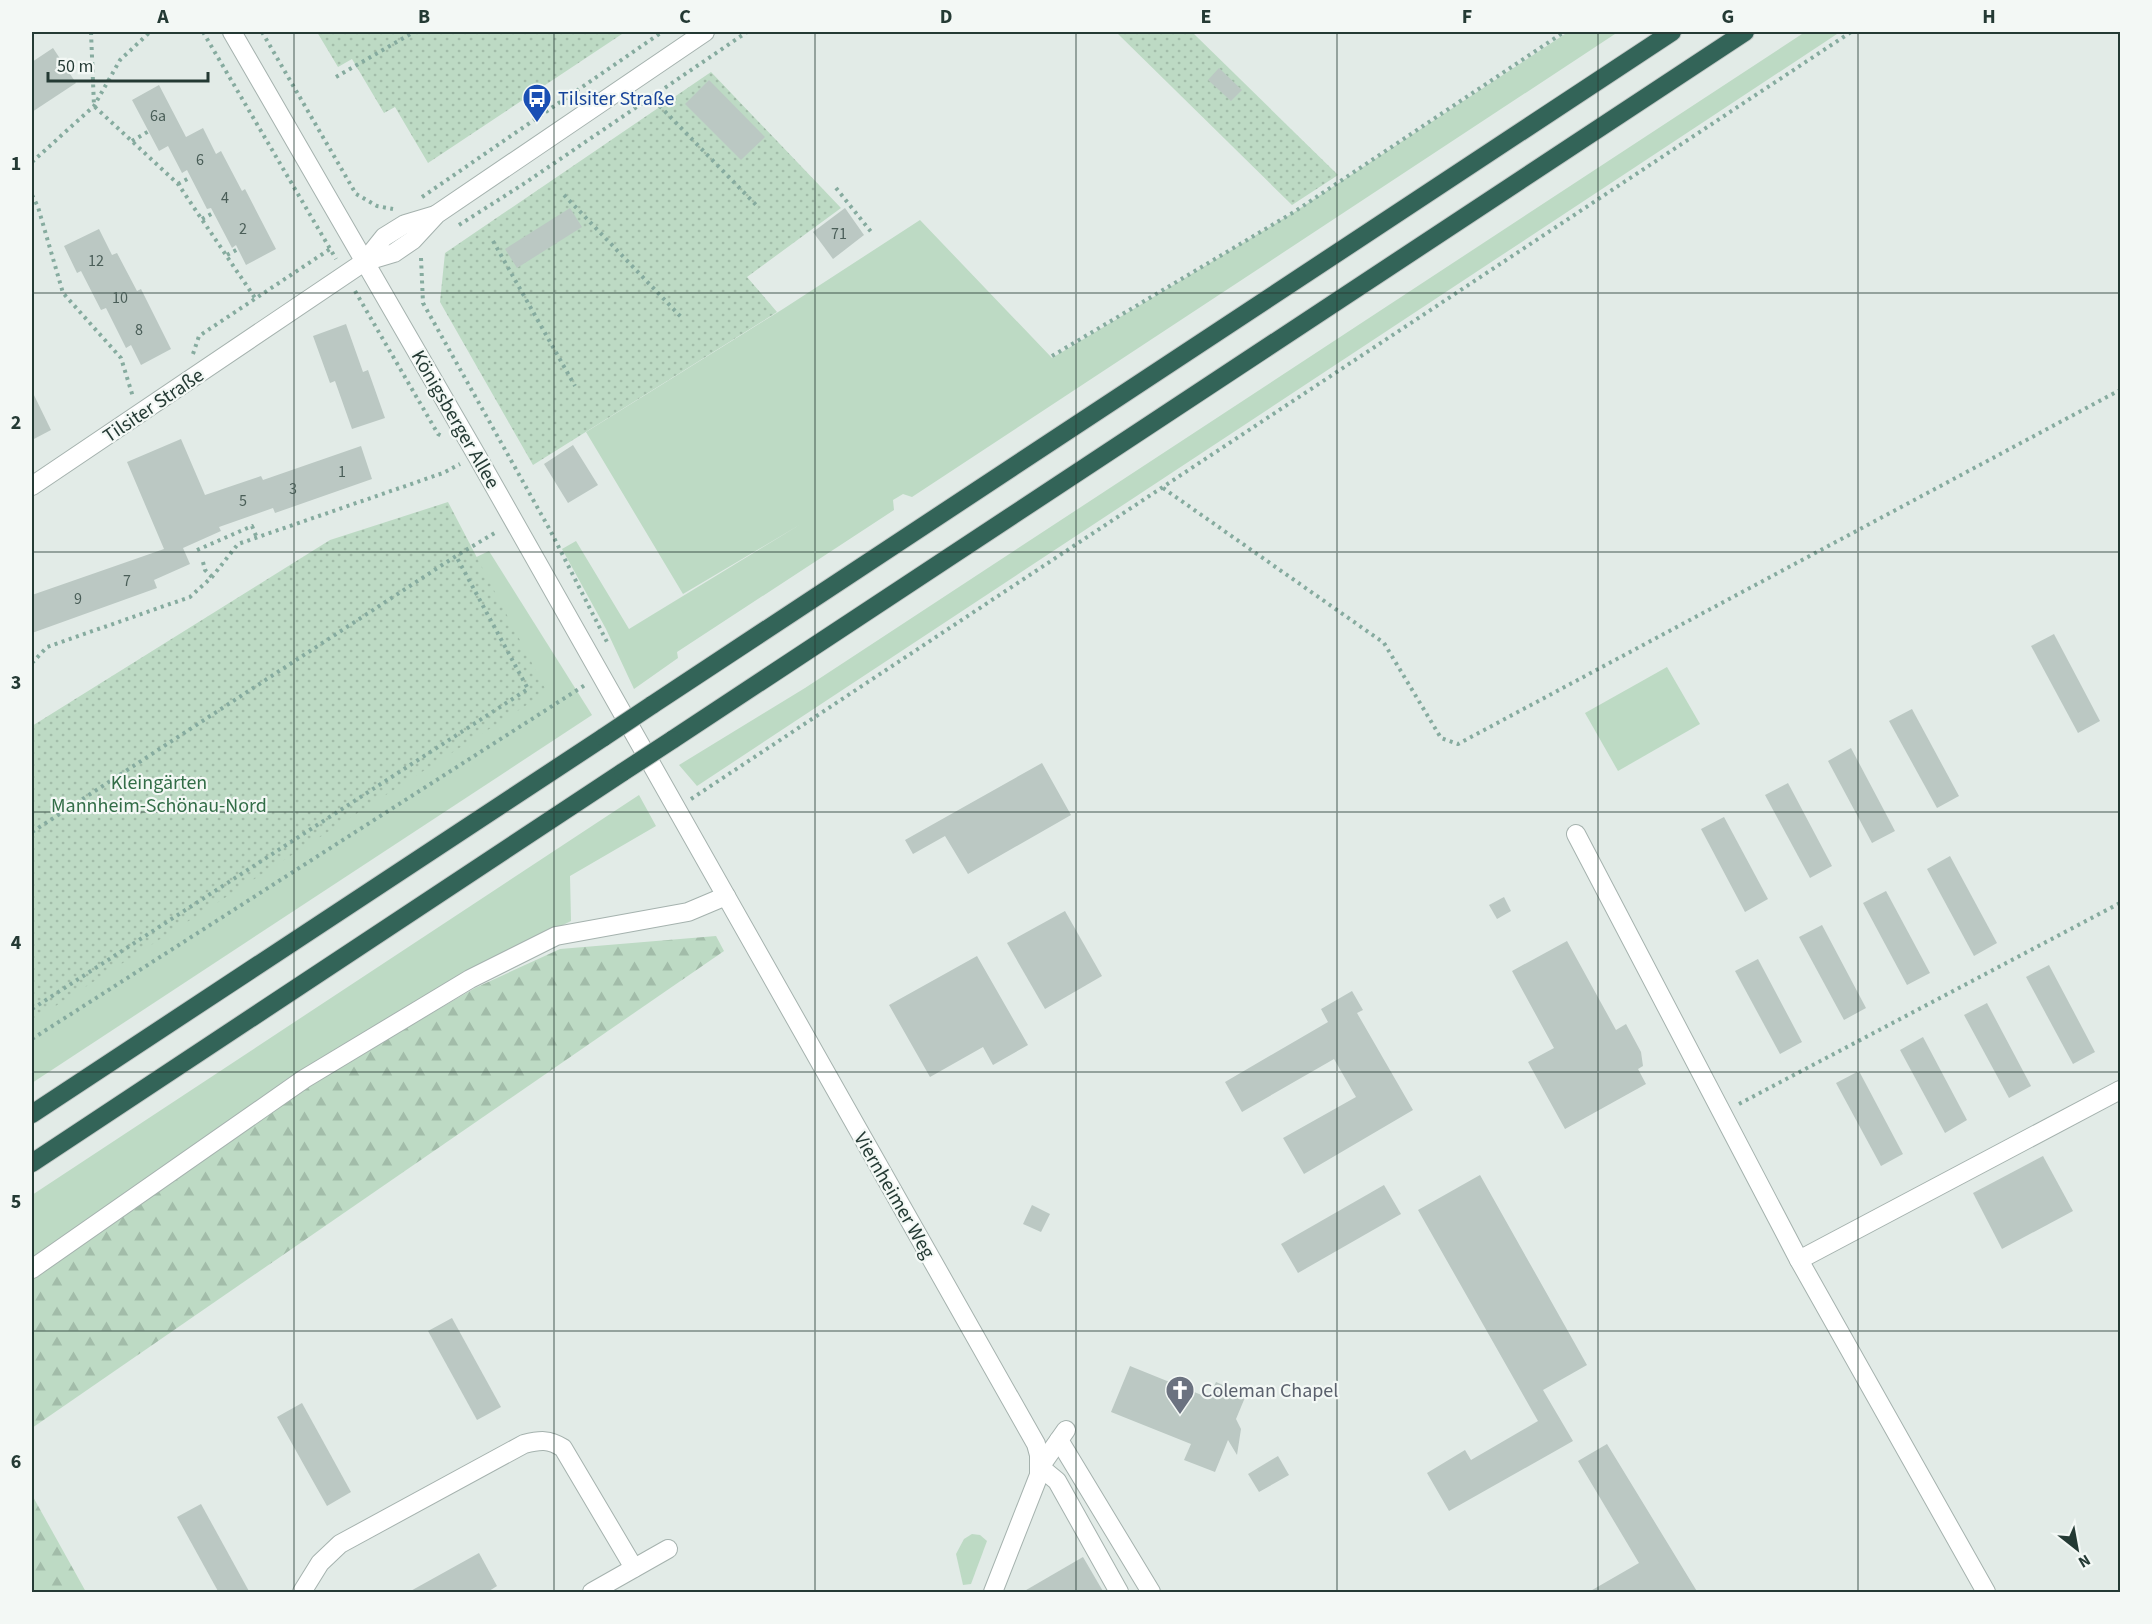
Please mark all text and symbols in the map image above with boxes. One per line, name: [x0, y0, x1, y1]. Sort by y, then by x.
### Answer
text: A: [156, 3, 169, 31]
text: B: [418, 3, 430, 31]
text: C: [679, 3, 691, 31]
text: D: [940, 3, 952, 31]
text: E: [1201, 3, 1211, 31]
text: F: [1462, 3, 1472, 31]
text: G: [1722, 3, 1734, 31]
text: H: [1982, 3, 1996, 31]
scale bar: [48, 45, 208, 83]
text: 50 m: [57, 54, 93, 79]
bus stop icon: Tilsiter Straße: [521, 82, 553, 124]
place label: Tilsiter Straße: [558, 85, 674, 113]
house number: 6a: [150, 105, 166, 127]
house number: 6: [196, 149, 204, 171]
text: 1: [11, 150, 21, 178]
house number: 4: [221, 187, 229, 209]
house number: 2: [239, 218, 247, 240]
house number: 71: [831, 223, 847, 245]
house number: 12: [88, 250, 104, 272]
house number: 10: [112, 287, 128, 309]
house number: 8: [135, 319, 143, 341]
street label: Königsberger Allee: [404, 345, 506, 494]
street label: Tilsiter Straße: [98, 362, 210, 450]
text: 2: [11, 409, 21, 437]
house number: 1: [338, 461, 346, 483]
house number: 3: [289, 478, 297, 500]
house number: 5: [239, 490, 247, 512]
house number: 7: [123, 570, 131, 592]
house number: 9: [74, 588, 82, 610]
text: 3: [11, 669, 21, 697]
park label: Kleingärten Mannheim-Schönau-Nord: [51, 769, 267, 820]
text: 4: [11, 929, 22, 957]
street label: Viernheimer Weg: [847, 1127, 942, 1264]
text: 5: [11, 1188, 21, 1216]
church icon: Coleman Chapel: [1164, 1374, 1196, 1416]
place label: Coleman Chapel: [1201, 1377, 1338, 1405]
text: 6: [11, 1448, 21, 1476]
north arrow: [2047, 1519, 2107, 1579]
text: N: [2074, 1549, 2094, 1573]

